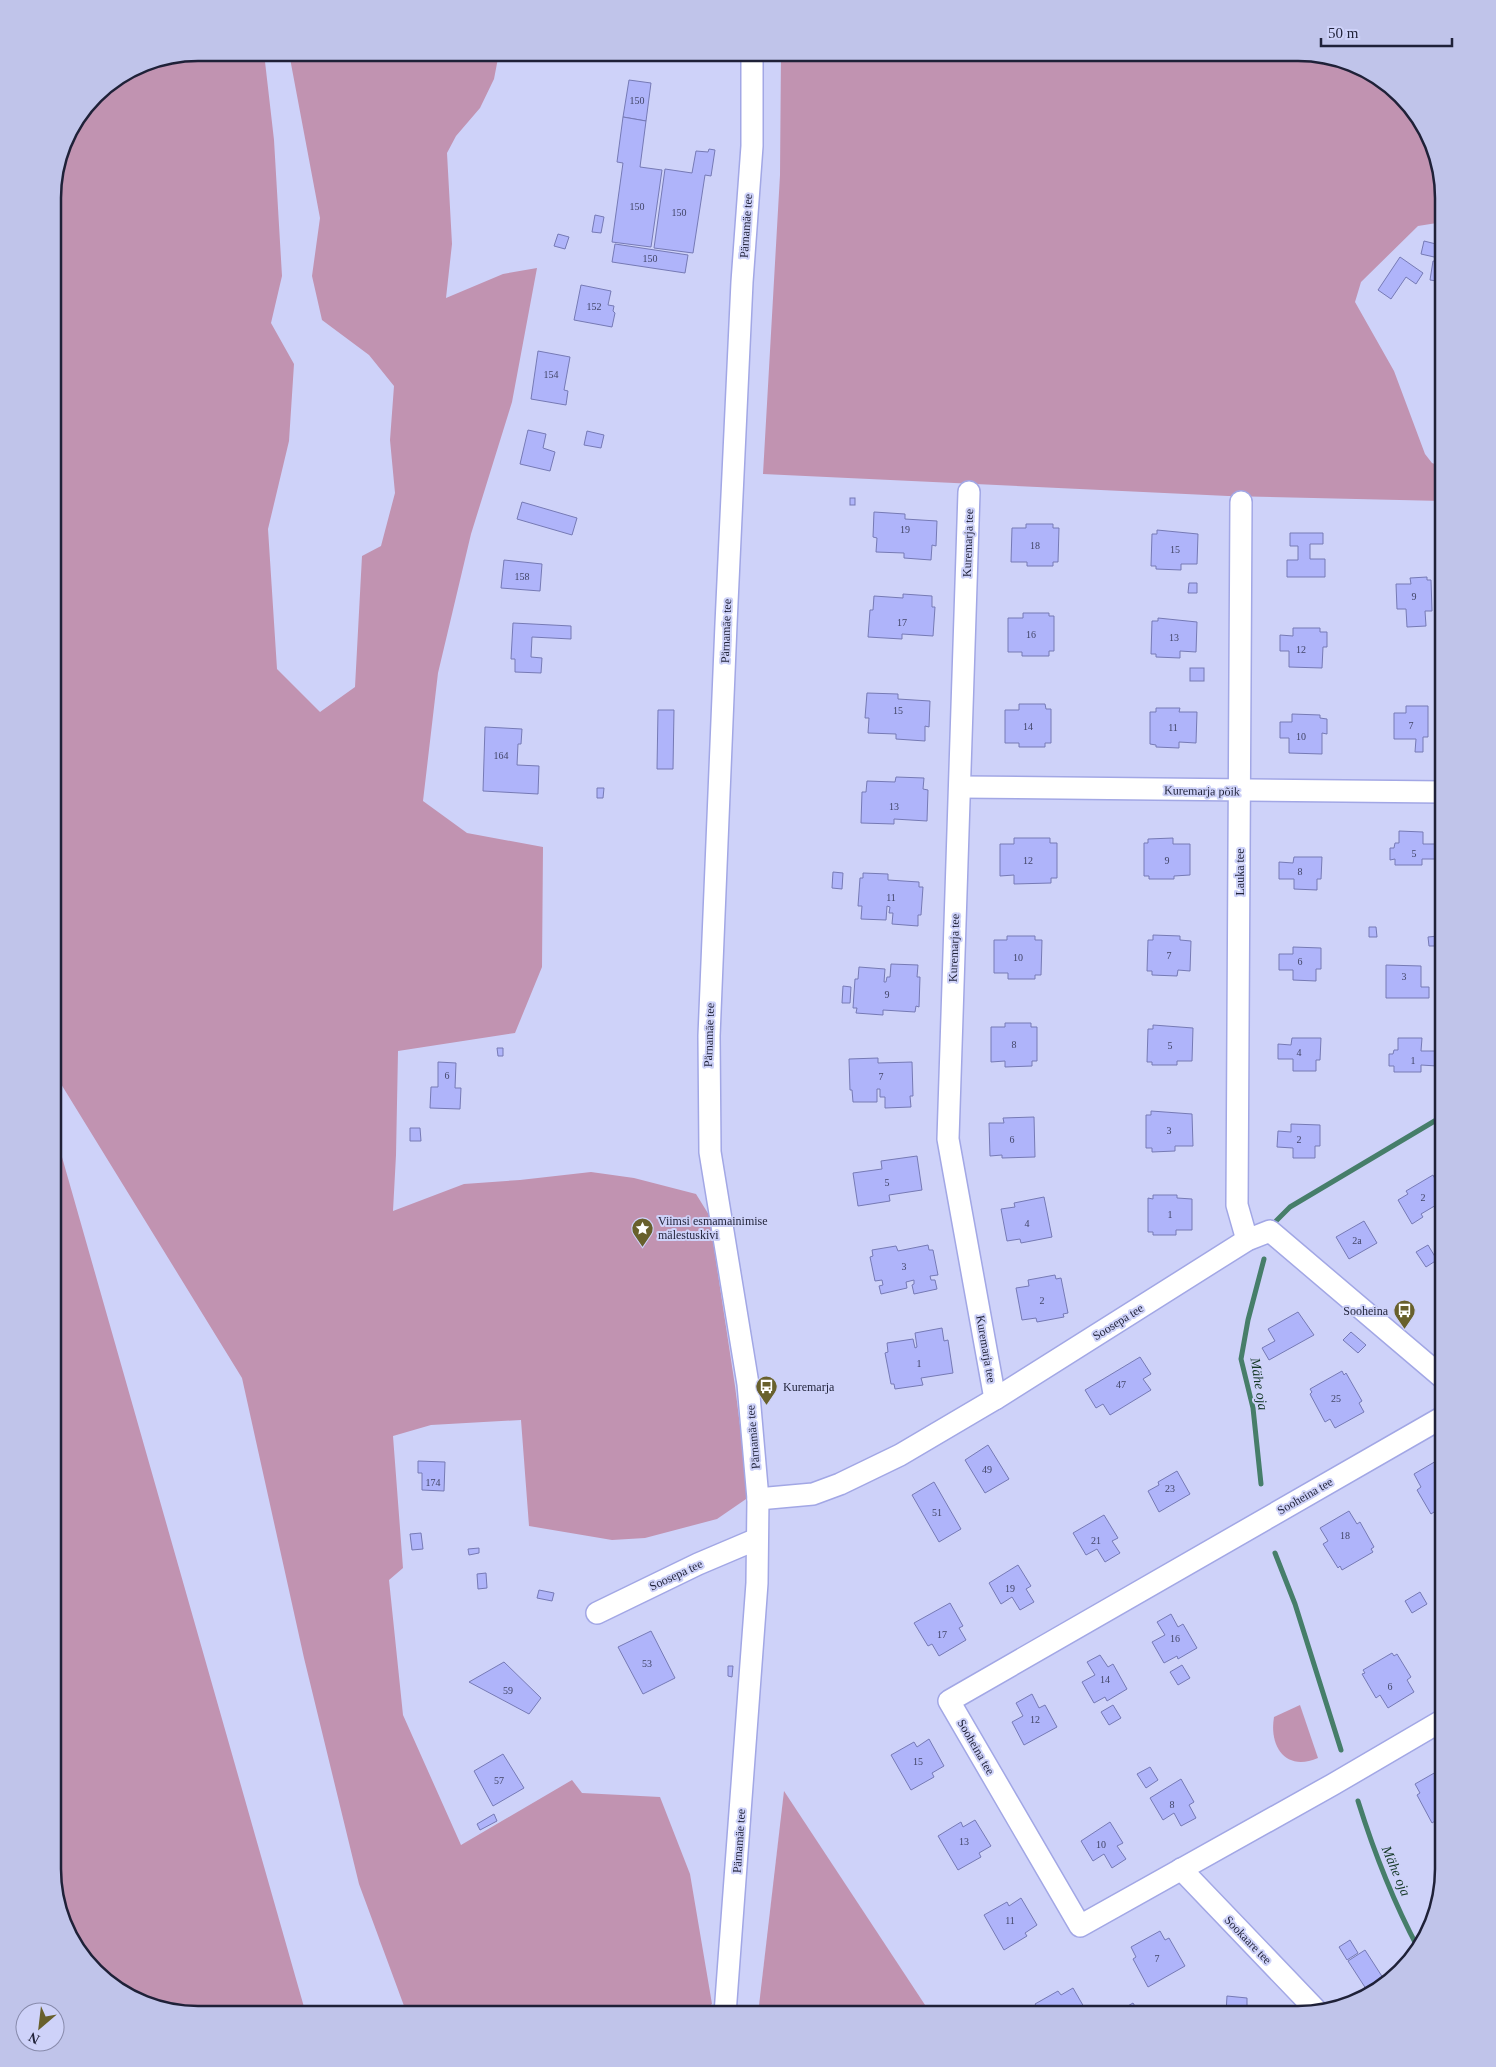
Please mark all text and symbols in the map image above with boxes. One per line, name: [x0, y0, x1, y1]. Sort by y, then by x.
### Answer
scale bar: [1321, 15, 1452, 47]
text: 50 m: [1328, 25, 1359, 41]
house number: 150: [630, 95, 645, 106]
street label: Pärnamäe tee: [737, 193, 755, 259]
house number: 150: [630, 201, 645, 212]
house number: 150: [672, 207, 687, 218]
house number: 150: [643, 253, 658, 264]
house number: 152: [587, 301, 602, 312]
house number: 154: [544, 369, 559, 380]
street label: Kuremarja tee: [960, 509, 976, 577]
house number: 19: [900, 524, 910, 535]
house number: 18: [1030, 540, 1040, 551]
house number: 15: [1170, 544, 1180, 555]
house number: 158: [515, 571, 530, 582]
house number: 9: [1412, 591, 1417, 602]
street label: Pärnamäe tee: [718, 599, 734, 663]
house number: 17: [897, 617, 907, 628]
house number: 16: [1026, 629, 1036, 640]
house number: 13: [1169, 632, 1179, 643]
house number: 12: [1296, 644, 1306, 655]
house number: 15: [893, 705, 903, 716]
house number: 7: [1409, 720, 1414, 731]
house number: 14: [1023, 721, 1033, 732]
house number: 11: [1168, 722, 1178, 733]
house number: 10: [1296, 731, 1306, 742]
house number: 164: [494, 750, 509, 761]
street label: Kuremarja põik: [1164, 783, 1240, 799]
house number: 13: [889, 801, 899, 812]
house number: 5: [1412, 848, 1417, 859]
street label: Lauka tee: [1233, 849, 1247, 895]
house number: 12: [1023, 855, 1033, 866]
house number: 9: [1165, 855, 1170, 866]
house number: 8: [1298, 866, 1303, 877]
house number: 11: [886, 892, 896, 903]
street label: Kuremarja tee: [946, 914, 962, 982]
house number: 7: [1167, 950, 1172, 961]
house number: 10: [1013, 952, 1023, 963]
house number: 6: [1298, 956, 1303, 967]
house number: 3: [1402, 971, 1407, 982]
house number: 9: [885, 989, 890, 1000]
street label: Pärnamäe tee: [701, 1003, 717, 1067]
house number: 8: [1012, 1039, 1017, 1050]
house number: 5: [1168, 1040, 1173, 1051]
house number: 4: [1297, 1047, 1302, 1058]
house number: 1: [1411, 1055, 1416, 1066]
house number: 6: [445, 1070, 450, 1081]
house number: 7: [879, 1071, 884, 1082]
house number: 3: [1167, 1125, 1172, 1136]
house number: 6: [1010, 1134, 1015, 1145]
house number: 2: [1297, 1134, 1302, 1145]
house number: 5: [885, 1177, 890, 1188]
house number: 2: [1421, 1192, 1426, 1203]
house number: 1: [1168, 1209, 1173, 1220]
place label: Viimsi esmamainimise mälestuskivi: [658, 1214, 768, 1242]
place icon: Viimsi esmamainimise mälestuskivi: [630, 1216, 654, 1247]
house number: 4: [1025, 1218, 1030, 1229]
house number: 2a: [1352, 1235, 1362, 1246]
house number: 3: [902, 1261, 907, 1272]
house number: 2: [1040, 1295, 1045, 1306]
bus stop icon: Sooheina: [1392, 1299, 1416, 1330]
street label: Soosepa tee: [1090, 1301, 1146, 1343]
place label: Sooheina: [1343, 1304, 1389, 1318]
street label: Kuremarja tee: [973, 1314, 999, 1384]
water label: Mähe oja: [1247, 1356, 1271, 1411]
house number: 1: [917, 1358, 922, 1369]
bus stop icon: Kuremarja: [755, 1375, 779, 1406]
house number: 47: [1116, 1379, 1126, 1390]
place label: Kuremarja: [783, 1380, 835, 1394]
house number: 25: [1331, 1393, 1341, 1404]
street label: Pärnamäe tee: [743, 1404, 763, 1470]
house number: 49: [982, 1464, 992, 1475]
street label: Sooheina tee: [1275, 1475, 1335, 1517]
house number: 174: [426, 1477, 441, 1488]
house number: 23: [1165, 1483, 1175, 1494]
house number: 51: [932, 1507, 942, 1518]
house number: 18: [1340, 1530, 1350, 1541]
house number: 21: [1091, 1535, 1101, 1546]
street label: Soosepa tee: [647, 1557, 705, 1593]
house number: 19: [1005, 1583, 1015, 1594]
house number: 17: [937, 1629, 947, 1640]
house number: 16: [1170, 1633, 1180, 1644]
house number: 53: [642, 1658, 652, 1669]
house number: 14: [1100, 1674, 1110, 1685]
house number: 6: [1388, 1681, 1393, 1692]
house number: 59: [503, 1685, 513, 1696]
house number: 12: [1030, 1714, 1040, 1725]
street label: Sooheina tee: [955, 1717, 997, 1777]
house number: 15: [913, 1756, 923, 1767]
house number: 57: [494, 1775, 504, 1786]
house number: 8: [1170, 1799, 1175, 1810]
street label: Pärnamäe tee: [730, 1808, 748, 1874]
house number: 13: [959, 1836, 969, 1847]
house number: 10: [1096, 1839, 1106, 1850]
water label: Mähe oja: [1378, 1843, 1413, 1898]
street label: Sookaare tee: [1222, 1913, 1274, 1967]
house number: 11: [1005, 1915, 1015, 1926]
house number: 7: [1155, 1953, 1160, 1964]
north arrow: [15, 2002, 65, 2052]
text: N: [26, 2029, 42, 2047]

